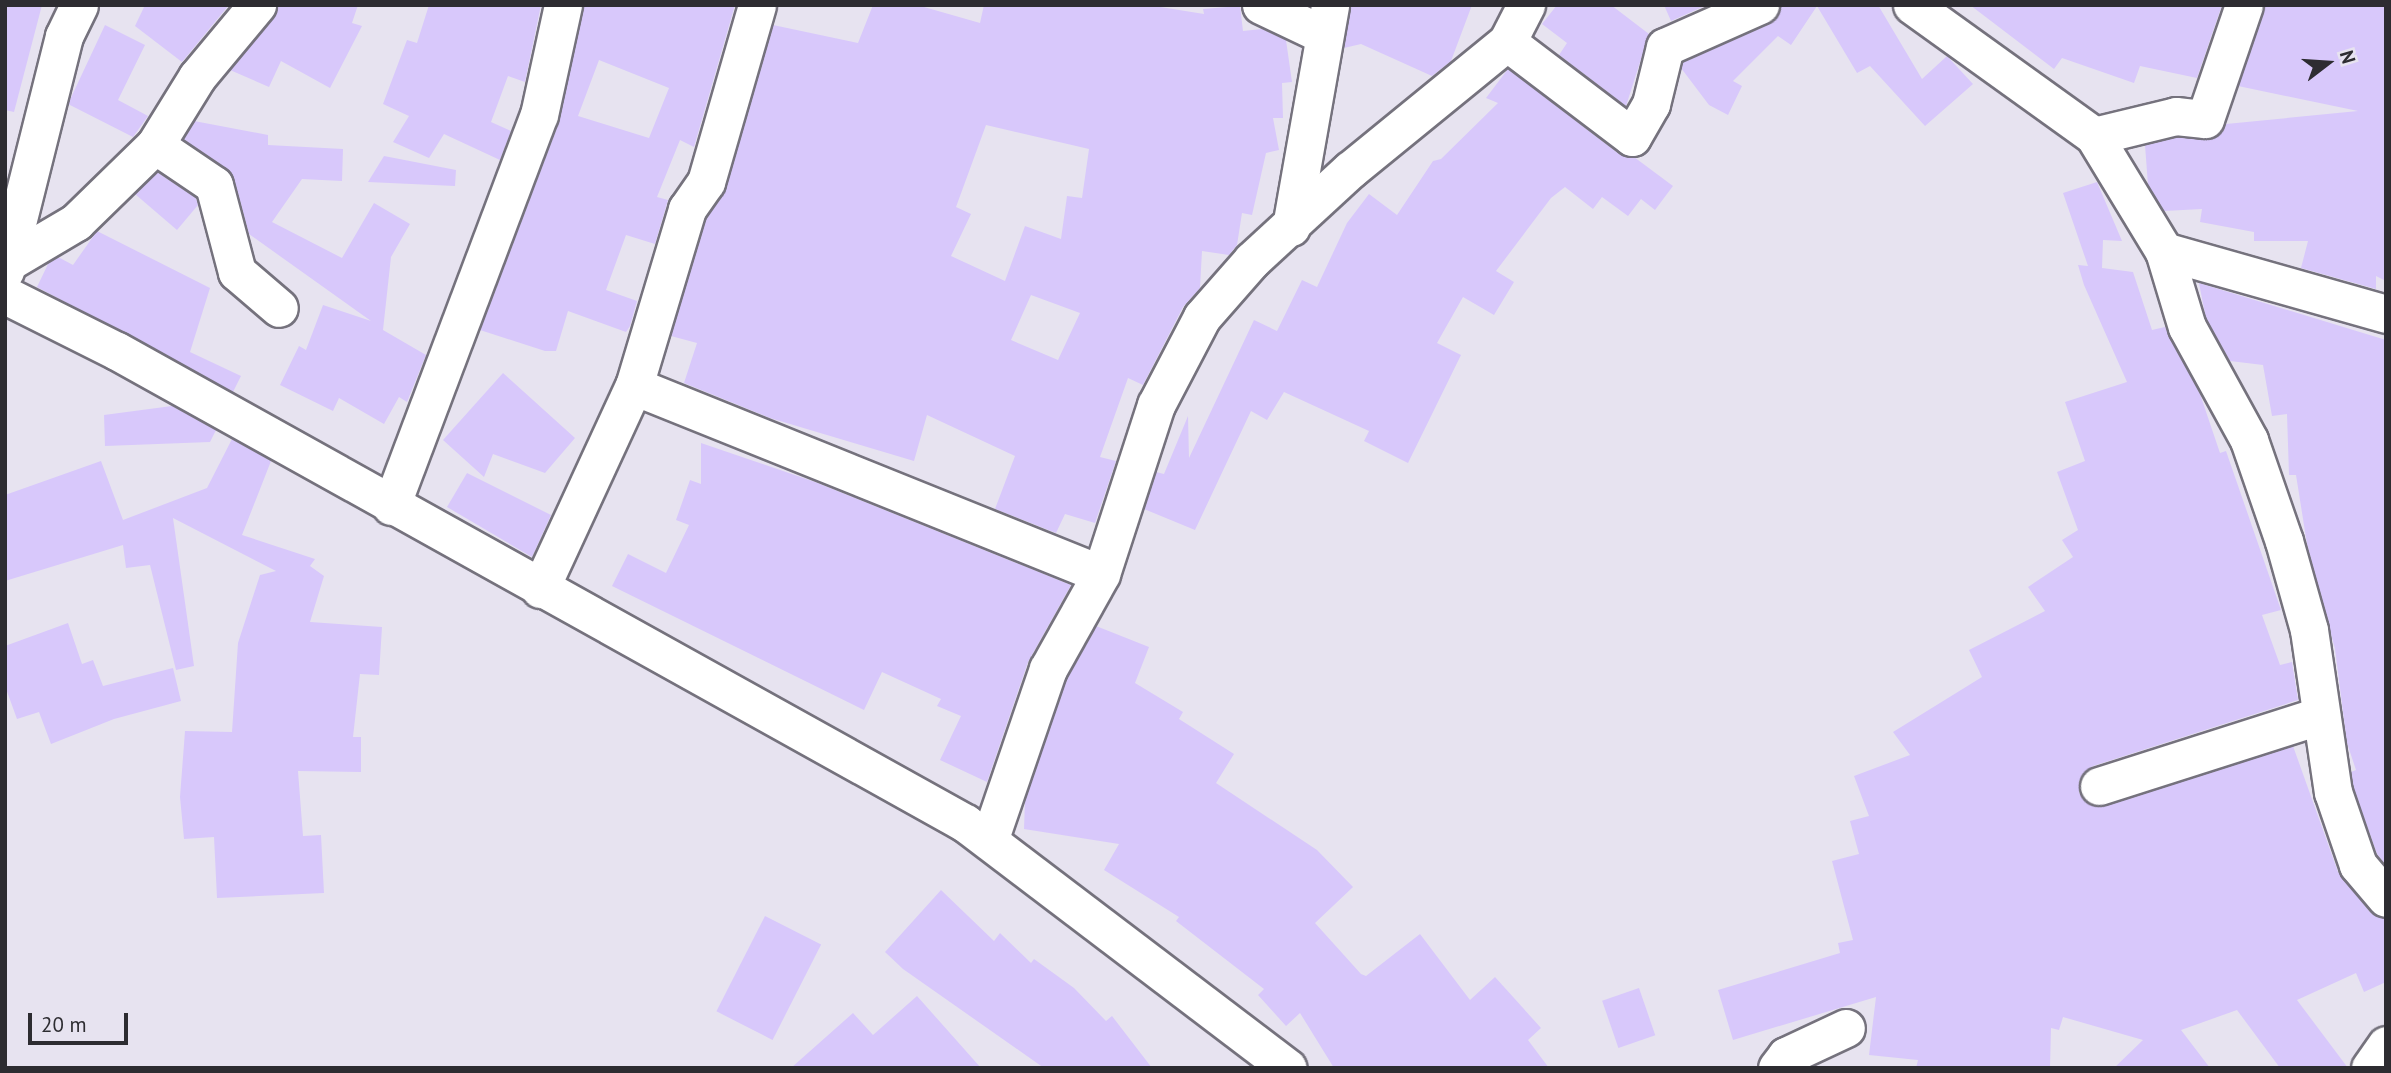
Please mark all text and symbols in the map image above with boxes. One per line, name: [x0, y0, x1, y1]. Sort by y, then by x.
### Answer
north arrow: [2293, 28, 2363, 98]
text: N: [2335, 47, 2361, 66]
scale bar: [32, 1000, 131, 1044]
text: 20 m: [41, 1011, 87, 1038]

